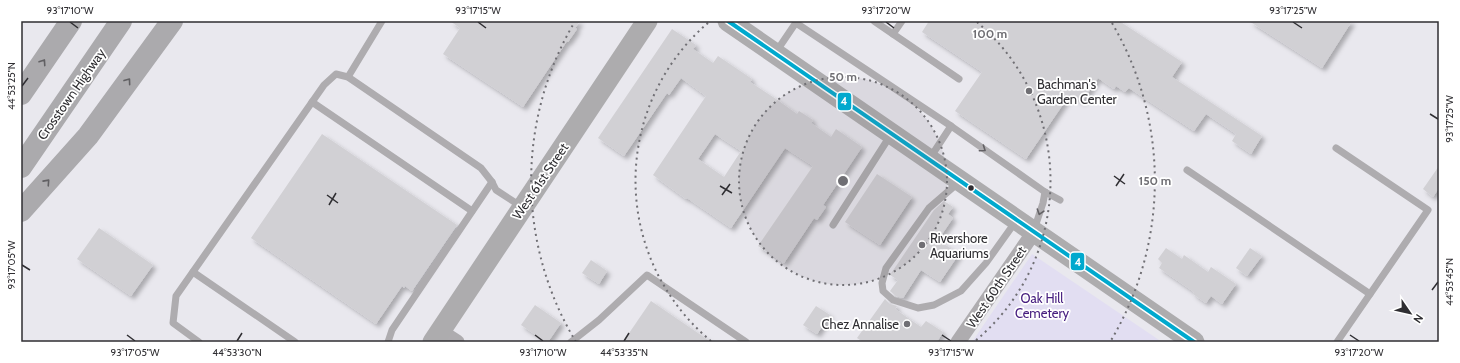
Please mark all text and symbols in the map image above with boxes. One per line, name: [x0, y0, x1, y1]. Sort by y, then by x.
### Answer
text: 93°17'10"W: [47, 4, 94, 17]
text: 93°17'15"W: [455, 4, 501, 17]
text: 93°17'20"W: [862, 4, 911, 17]
text: 93°17'25"W: [1269, 4, 1317, 17]
text: 100 m: [973, 26, 1007, 41]
street label: Crosstown Highway: [33, 45, 109, 143]
one-way arrow: [38, 59, 46, 66]
text: 44°53'25"N: [5, 62, 18, 110]
text: 50 m: [829, 69, 857, 84]
place label: Bachman's Garden Center: [1037, 76, 1118, 107]
one-way arrow: [123, 78, 130, 85]
marker: Bachman's Garden Center: [1024, 86, 1034, 96]
line badge: 4: [837, 92, 852, 111]
text: 4: [841, 94, 848, 108]
text: 93°17'25"W: [1443, 95, 1456, 143]
street label: West 61st Street: [509, 139, 572, 222]
one-way arrow: [978, 144, 985, 151]
text: 150 m: [1139, 173, 1171, 188]
centre of rings: [836, 174, 850, 188]
one-way arrow: [42, 179, 50, 187]
unlabelled marker: [966, 183, 976, 193]
one-way arrow: [1036, 209, 1045, 216]
place label: Rivershore Aquariums: [930, 230, 989, 261]
text: 93°17'05"W: [5, 240, 18, 290]
marker: Rivershore Aquariums: [917, 240, 927, 250]
street label: West 60th Street: [963, 242, 1030, 331]
line badge: 4: [1070, 252, 1085, 271]
text: 4: [1075, 255, 1082, 269]
text: 44°53'45"N: [1443, 258, 1456, 306]
park label: Oak Hill Cemetery: [1015, 290, 1070, 321]
north arrow: [1390, 293, 1430, 333]
text: N: [1410, 311, 1426, 326]
place label: Chez Annalise: [822, 316, 899, 332]
marker: Chez Annalise: [902, 319, 912, 329]
text: 93°17'05"W: [110, 346, 160, 359]
text: 44°53'30"N: [212, 346, 262, 359]
text: 93°17'10"W: [520, 346, 567, 359]
text: 44°53'35"N: [600, 346, 648, 359]
text: 93°17'15"W: [928, 346, 974, 359]
text: 93°17'20"W: [1335, 346, 1384, 359]

